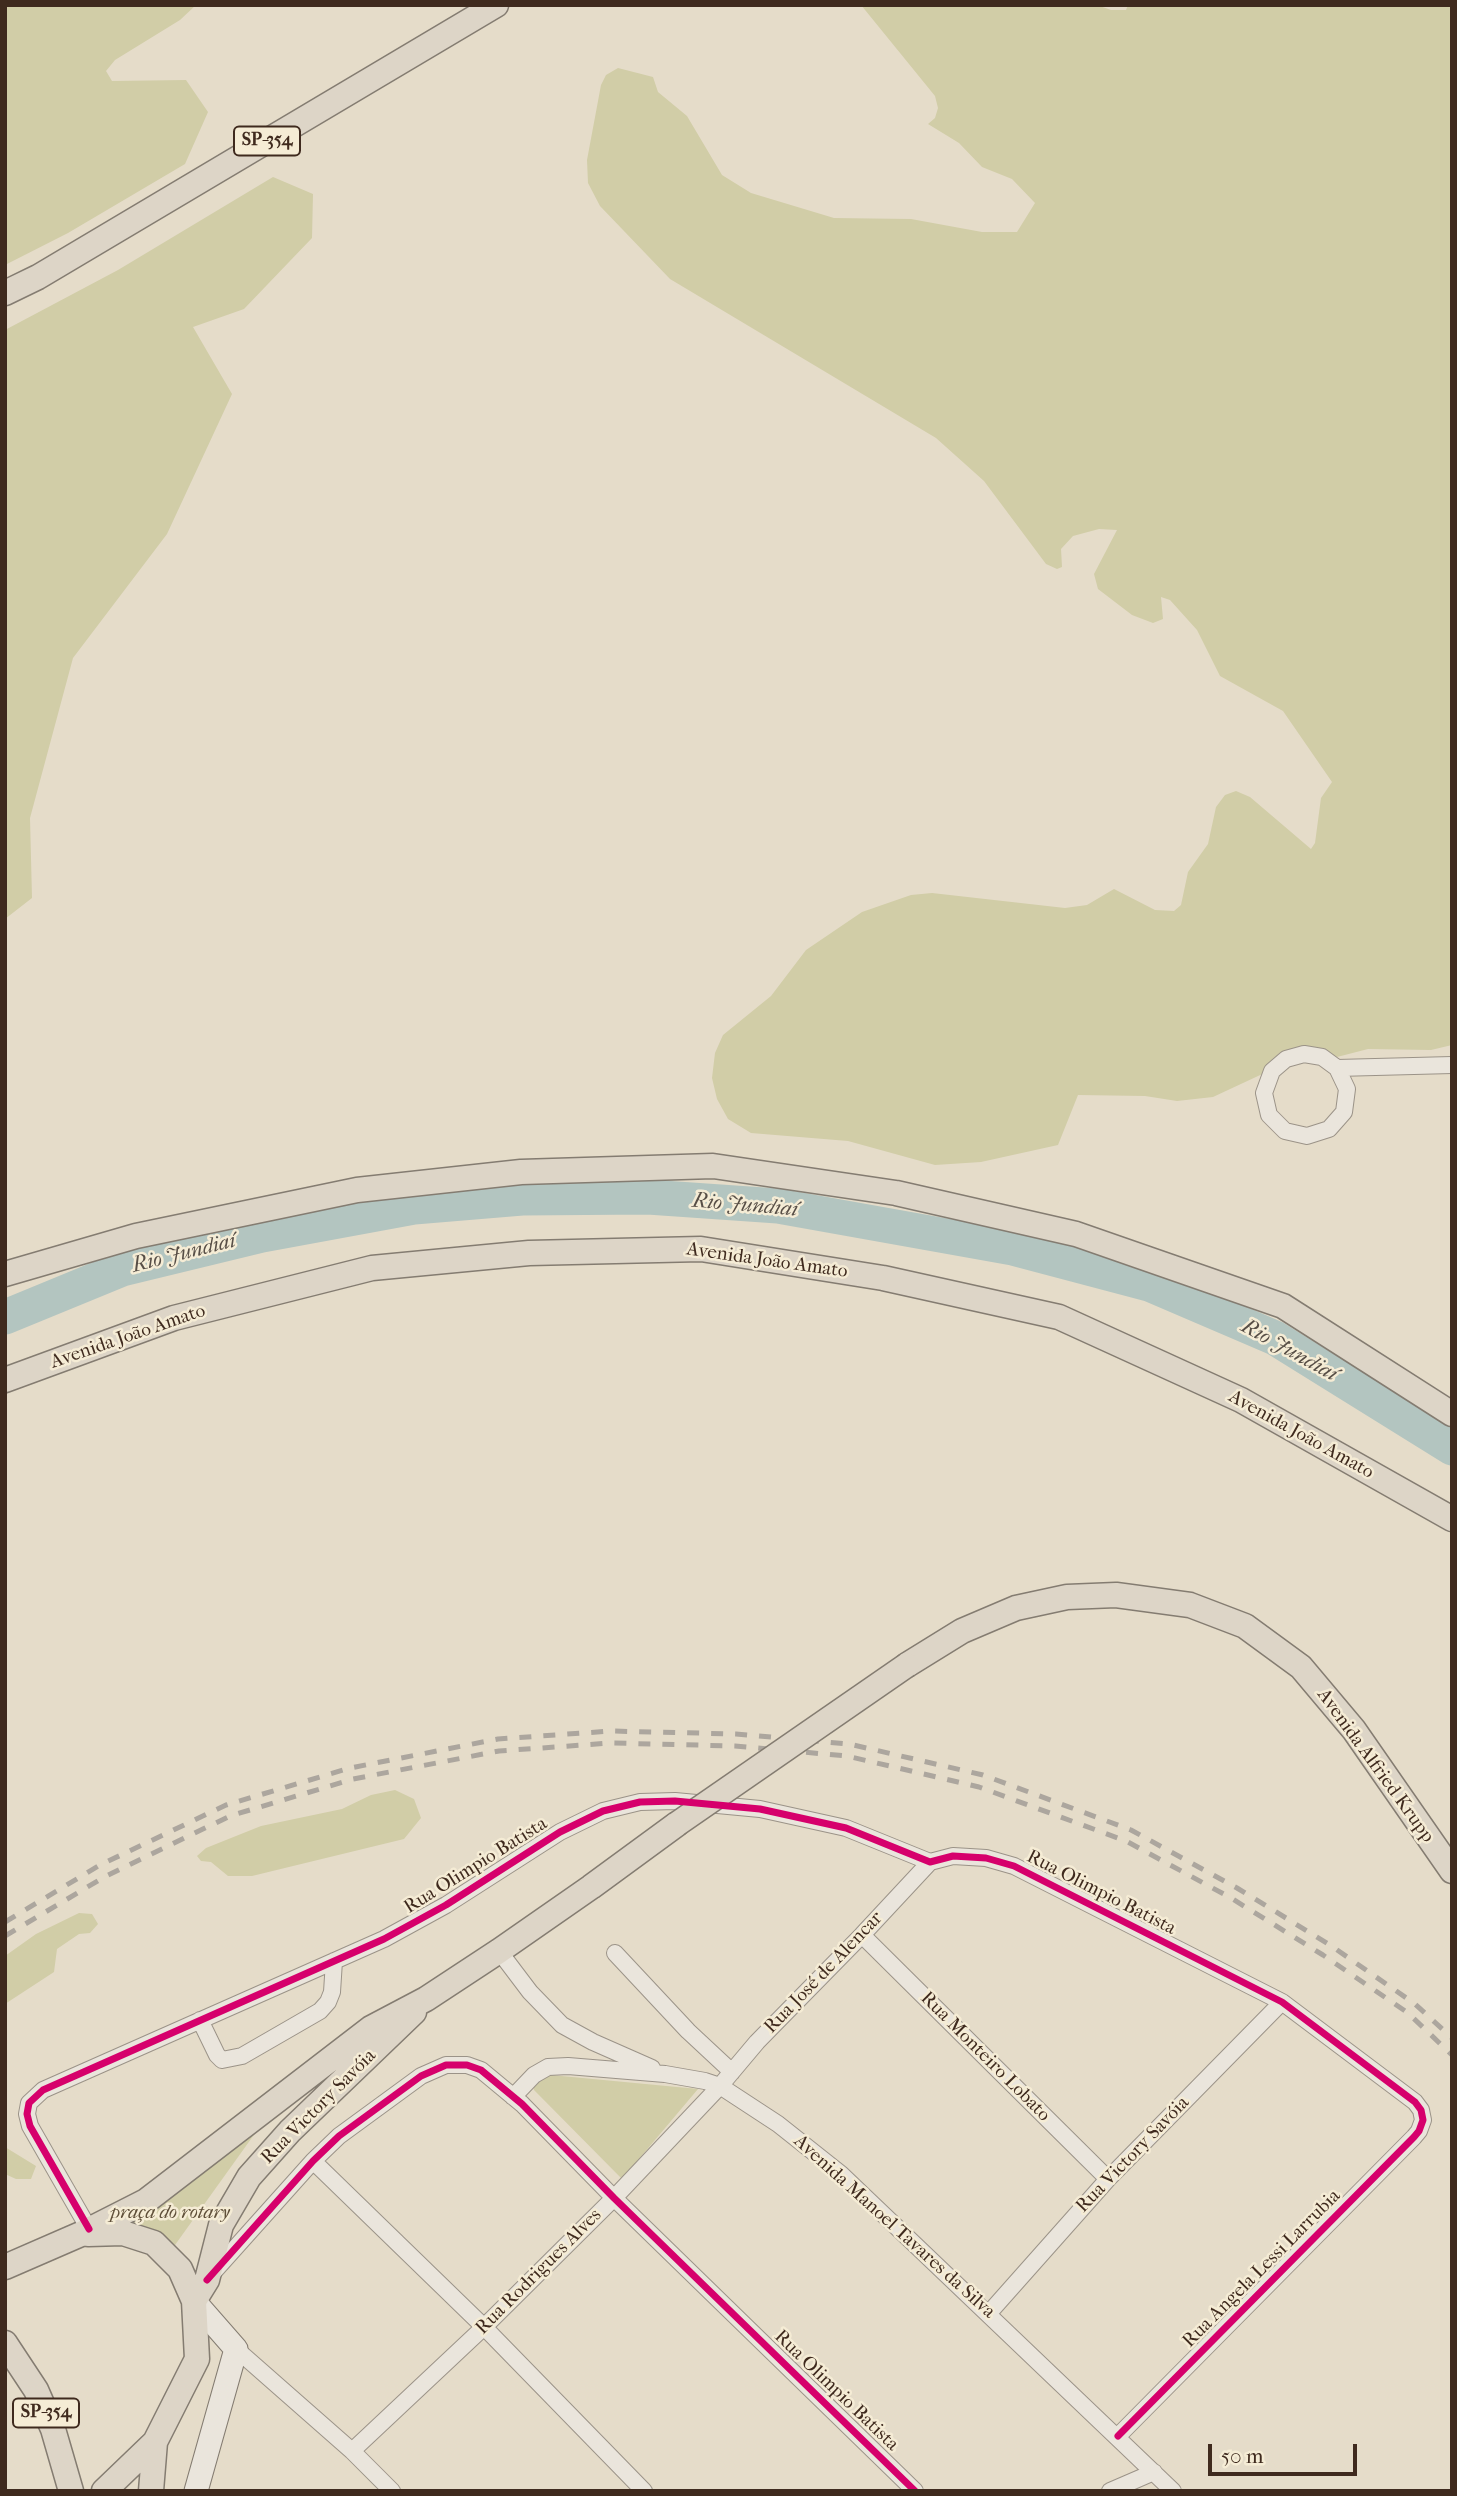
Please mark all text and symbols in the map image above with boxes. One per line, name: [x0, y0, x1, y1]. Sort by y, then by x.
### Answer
road number: SP-354: [234, 126, 300, 156]
water label: Rio Jundiaí: [691, 1189, 799, 1223]
water label: Rio Jundiaí: [130, 1229, 238, 1279]
street label: Avenida João Amato: [685, 1238, 849, 1284]
street label: Avenida João Amato: [48, 1300, 208, 1374]
water label: Rio Jundiaí: [1237, 1314, 1341, 1388]
street label: Avenida João Amato: [1224, 1386, 1378, 1484]
street label: Avenida Alfried Krupp: [1311, 1685, 1439, 1847]
street label: Rua Olimpio Batista: [400, 1813, 552, 1919]
street label: Rua Olimpio Batista: [1023, 1846, 1179, 1940]
street label: Rua José de Alencar: [760, 1907, 888, 2039]
street label: Rua Monteiro Lobato: [915, 1987, 1055, 2127]
street label: Rua Victory Savóia: [257, 2045, 381, 2169]
street label: Rua Victory Savóia: [1072, 2092, 1194, 2218]
street label: Avenida Manoel Tavares da Silva: [788, 2130, 1000, 2324]
street label: Rua Angela Lessi Larrubia: [1178, 2185, 1346, 2353]
park label: praça do rotary: [110, 2202, 230, 2224]
street label: Rua Rodrigues Alves: [471, 2204, 607, 2340]
street label: Rua Olimpio Batista: [769, 2326, 903, 2456]
road number: SP-354: [13, 2398, 79, 2428]
scale bar: [1212, 2430, 1361, 2474]
text: 50 m: [1221, 2444, 1264, 2468]

